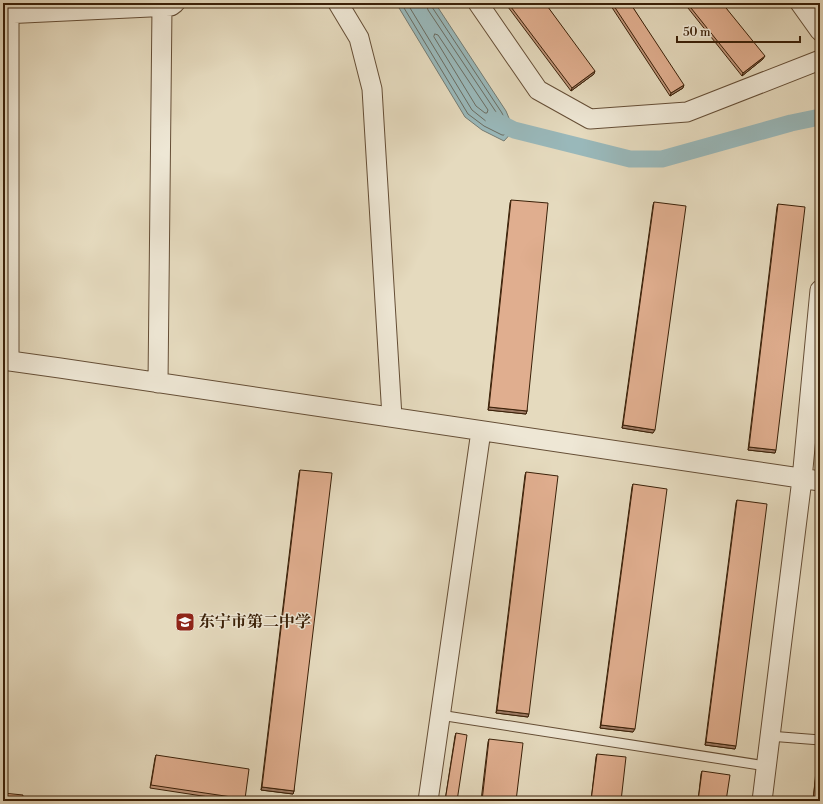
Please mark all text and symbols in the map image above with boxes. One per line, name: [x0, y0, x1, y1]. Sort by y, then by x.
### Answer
scale bar: [677, 18, 800, 44]
text: 50 m: [683, 25, 711, 40]
school or university icon: 东宁市第二中学: [174, 611, 196, 633]
place label: 东宁市第二中学: [199, 612, 311, 632]

